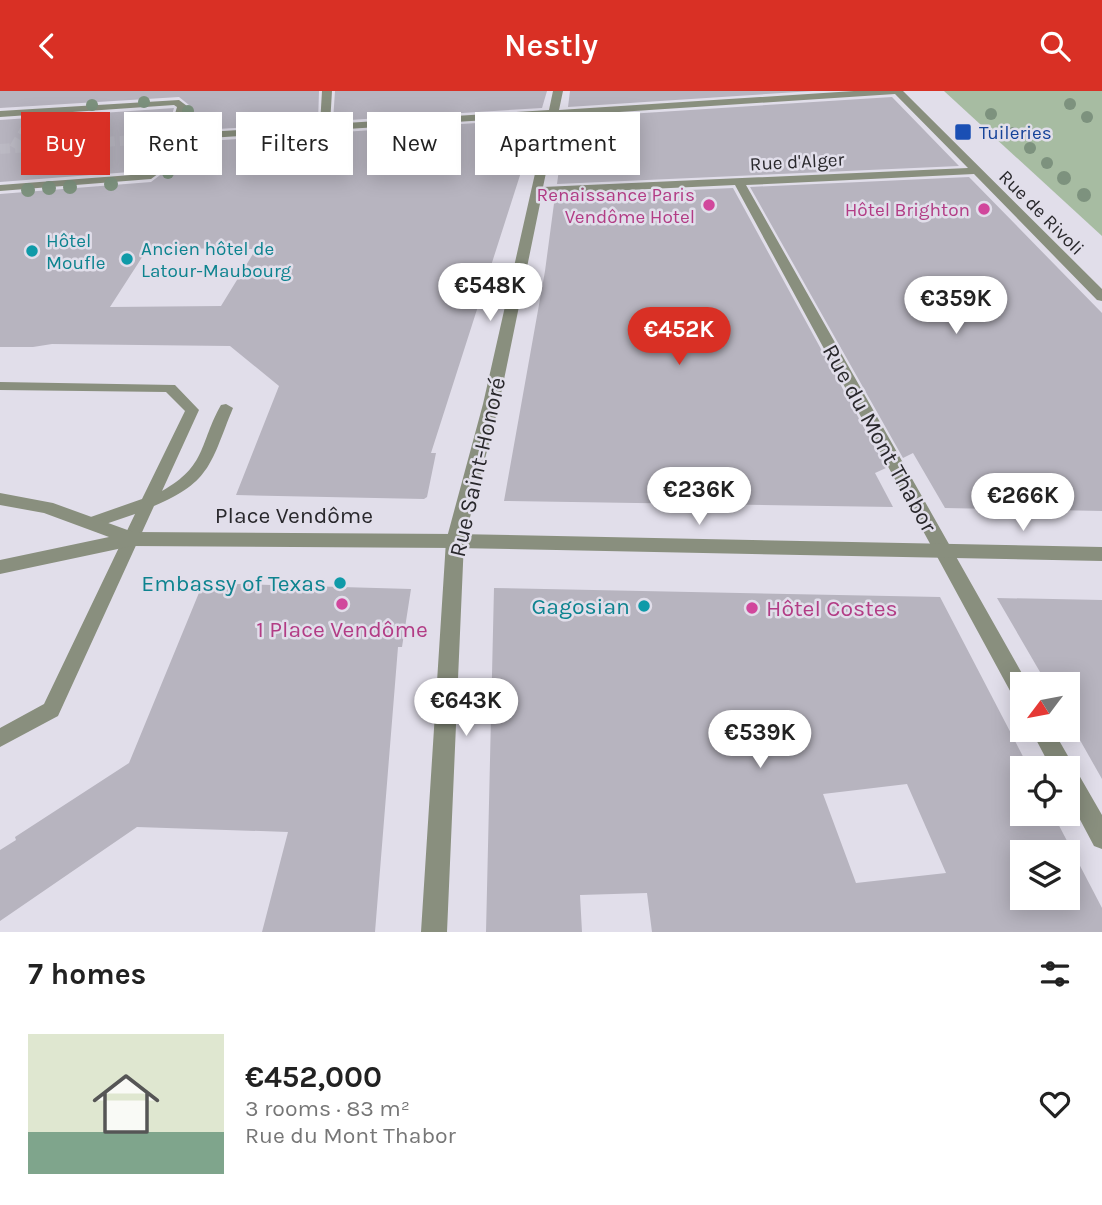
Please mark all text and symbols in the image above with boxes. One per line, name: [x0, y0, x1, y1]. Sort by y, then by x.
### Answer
icon: back: [28, 27, 66, 65]
text: Nestly: [504, 27, 598, 64]
icon: search: [1036, 27, 1074, 65]
chip: Buy: [21, 112, 110, 175]
chip: Rent: [124, 112, 222, 175]
chip: Filters: [236, 112, 353, 175]
chip: New: [367, 112, 461, 175]
chip: Apartment: [475, 112, 640, 175]
marker: Tuileries: [953, 122, 973, 142]
place label: Tuileries: [979, 122, 1052, 144]
street label: Rue d'Alger: [749, 149, 845, 175]
street label: Rue de Rivoli: [994, 166, 1088, 260]
place label: Renaissance Paris Vendôme Hotel: [537, 184, 695, 228]
marker: Renaissance Paris Vendôme Hotel: [701, 197, 717, 213]
place label: Hôtel Brighton: [845, 199, 970, 221]
marker: Hôtel Brighton: [976, 201, 992, 217]
place label: Hôtel Moufle: [46, 230, 106, 274]
place label: Ancien hôtel de Latour-Maubourg: [141, 238, 292, 282]
marker: Hôtel Moufle: [24, 243, 40, 259]
marker: Ancien hôtel de Latour-Maubourg: [119, 251, 135, 267]
pin: €548K: [441, 264, 539, 323]
text: €548K: [454, 272, 526, 299]
pin: €359K: [907, 277, 1005, 336]
text: €359K: [920, 285, 992, 312]
pin: €452K: [630, 307, 728, 367]
text: €452K: [644, 316, 714, 343]
street label: Rue du Mont Thabor: [817, 339, 943, 538]
street label: Rue Saint-Honoré: [444, 375, 511, 560]
pin: €236K: [650, 467, 748, 527]
pin: €266K: [974, 473, 1072, 533]
text: €236K: [663, 476, 735, 503]
text: €266K: [987, 482, 1059, 509]
street label: Place Vendôme: [215, 502, 373, 529]
place label: Embassy of Texas: [141, 570, 326, 597]
marker: Embassy of Texas: [332, 575, 348, 591]
place label: Gagosian: [531, 593, 630, 620]
place label: Hôtel Costes: [766, 595, 898, 622]
marker: 1 Place Vendôme: [334, 596, 350, 612]
marker: Gagosian: [636, 598, 652, 614]
marker: Hôtel Costes: [744, 600, 760, 616]
place label: 1 Place Vendôme: [256, 616, 428, 643]
north arrow: [1010, 672, 1080, 742]
map controls: [1010, 672, 1080, 910]
pin: €643K: [417, 679, 515, 738]
text: €643K: [430, 687, 502, 714]
pin: €539K: [711, 711, 809, 770]
text: €539K: [724, 719, 796, 746]
button: locate: [1010, 756, 1080, 826]
button: layers: [1010, 840, 1080, 910]
icon: filters: [1036, 955, 1074, 993]
text: 7 homes: [28, 956, 146, 992]
text: €452,000: [245, 1059, 382, 1095]
icon: home: [84, 1062, 168, 1146]
icon: heart: [1036, 1085, 1074, 1123]
text: 3 rooms · 83 m²: [245, 1095, 410, 1122]
text: Rue du Mont Thabor: [245, 1122, 456, 1149]

